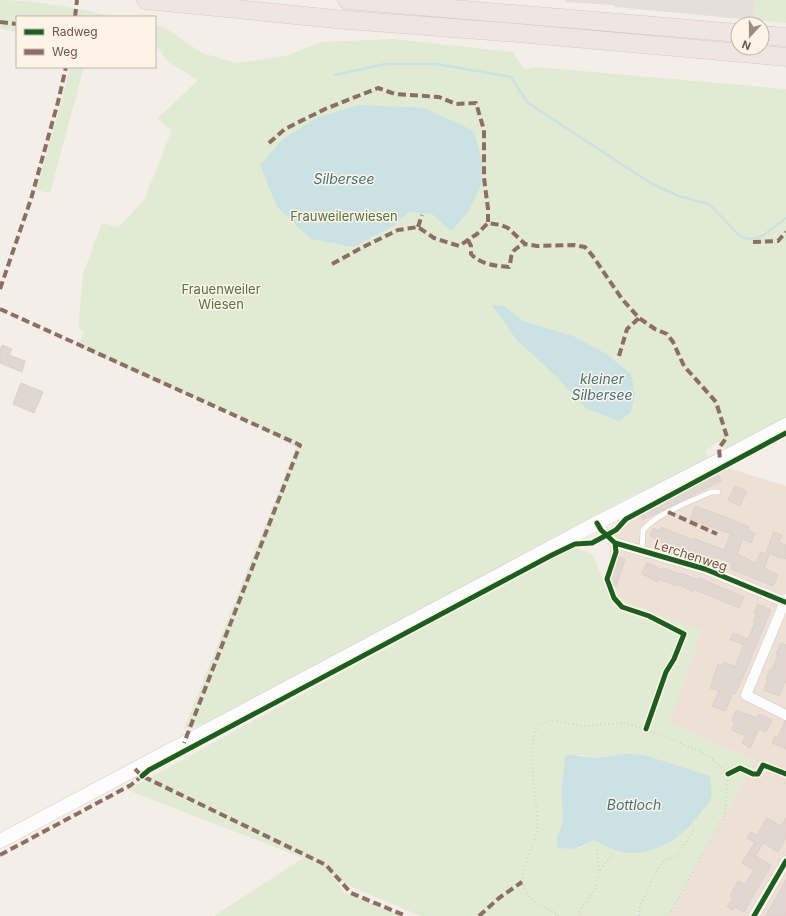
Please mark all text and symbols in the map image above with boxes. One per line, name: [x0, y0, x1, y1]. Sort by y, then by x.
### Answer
legend: [16, 16, 156, 68]
north arrow: [730, 16, 770, 56]
text: Radweg: [52, 24, 98, 39]
text: N: [740, 37, 753, 53]
text: Weg: [52, 44, 78, 59]
water label: Silbersee: [313, 170, 375, 187]
park label: Frauweilerwiesen: [290, 208, 398, 224]
park label: Frauenweiler Wiesen: [181, 281, 261, 312]
water label: kleiner Silbersee: [571, 370, 633, 403]
street label: Lerchenweg: [652, 536, 730, 574]
water label: Bottloch: [607, 796, 661, 813]

